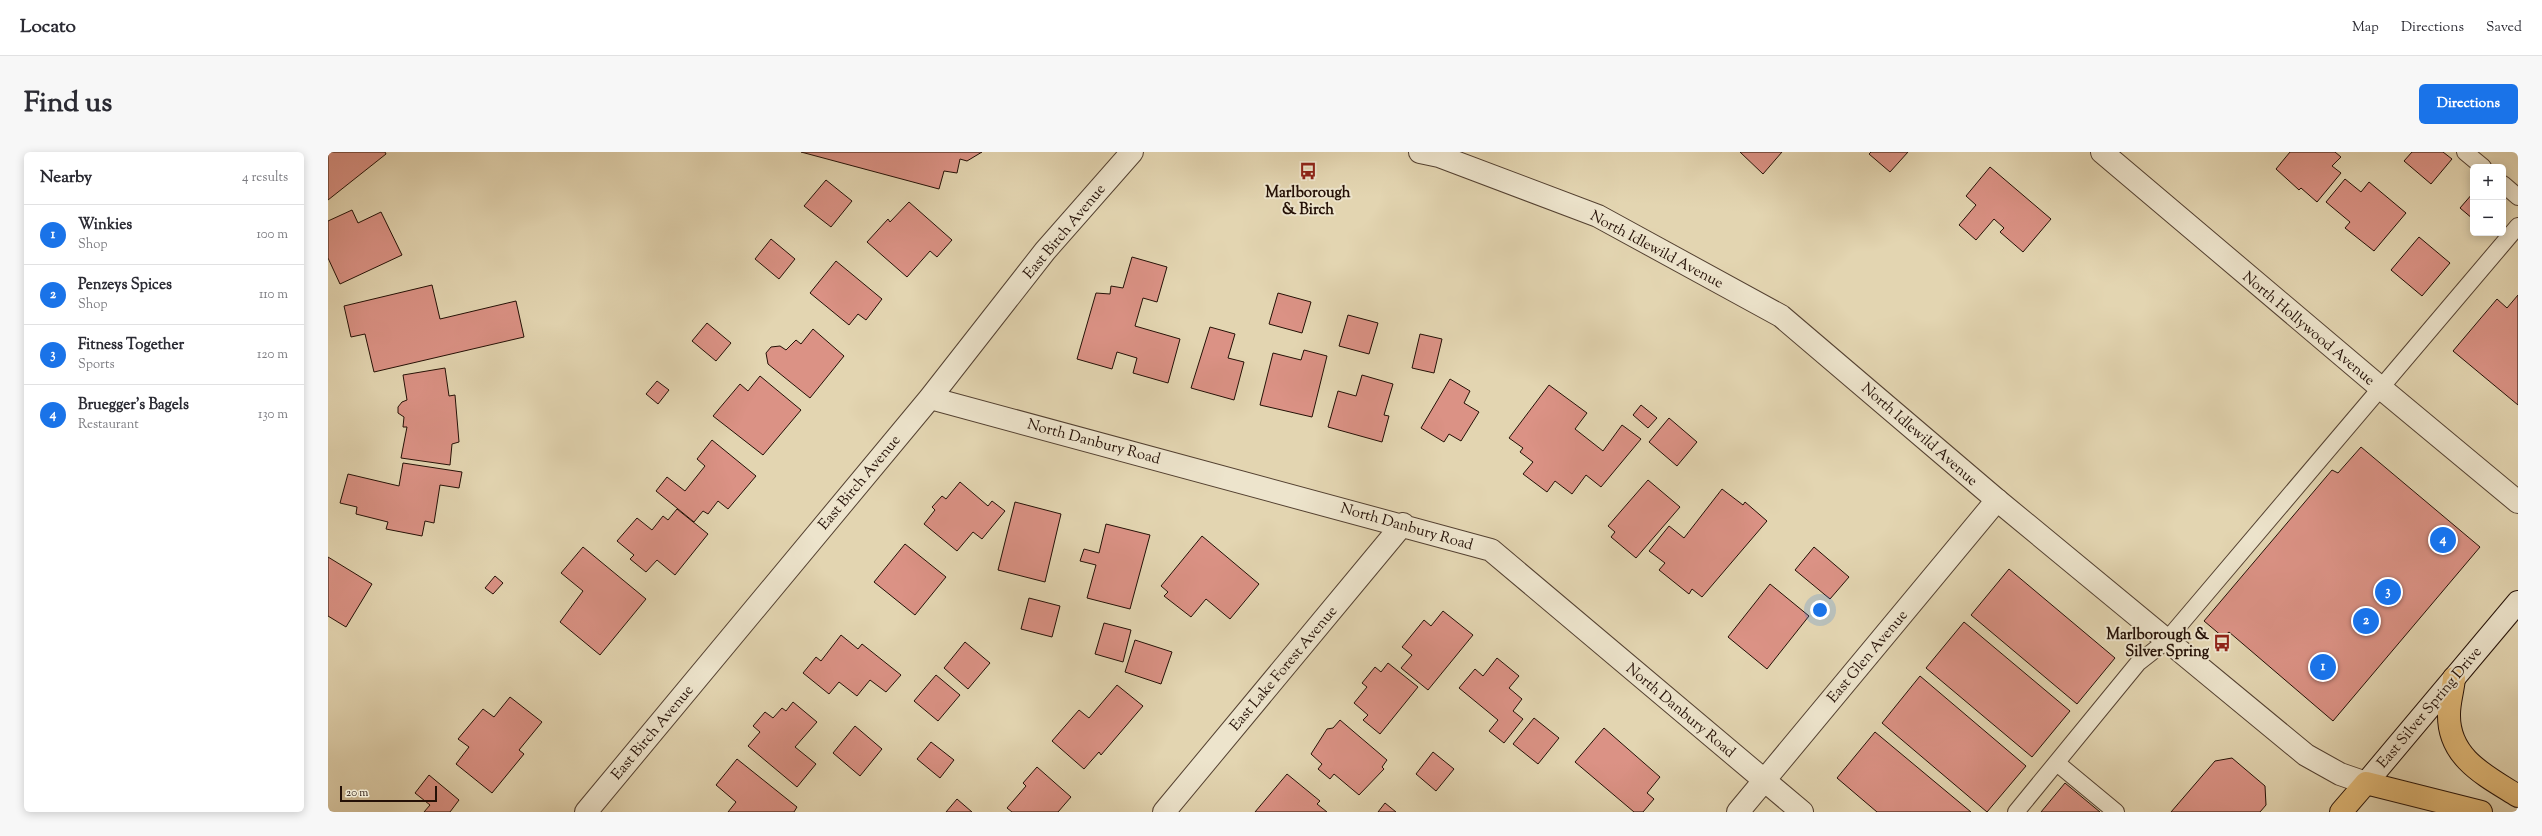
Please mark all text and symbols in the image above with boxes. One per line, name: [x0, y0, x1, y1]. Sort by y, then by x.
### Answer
text: Locato: [20, 14, 76, 41]
text: Map: [2352, 18, 2379, 38]
text: Directions: [2401, 18, 2464, 38]
text: Saved: [2486, 18, 2522, 38]
text: Find us: [24, 84, 112, 124]
button: Directions: [2419, 84, 2518, 124]
bus stop icon: Marlborough & Birch: [1298, 161, 1318, 181]
map controls: [2470, 164, 2506, 236]
button: +: [2470, 164, 2506, 200]
text: Nearby: [40, 166, 92, 190]
text: 4 results: [242, 169, 288, 187]
street label: East Birch Avenue: [1019, 180, 1111, 284]
place label: Marlborough & Birch: [1265, 183, 1351, 221]
button: −: [2470, 200, 2506, 236]
street label: North Idlewild Avenue: [1586, 206, 1727, 294]
text: Winkies: [78, 215, 132, 236]
text: 1: [51, 226, 55, 244]
text: 100 m: [256, 226, 288, 244]
text: Shop: [78, 236, 107, 254]
street label: North Hollywood Avenue: [2237, 267, 2379, 391]
text: Penzeys Spices: [78, 275, 172, 296]
text: 2: [50, 286, 56, 304]
text: 110 m: [259, 286, 288, 304]
text: Shop: [78, 296, 107, 314]
text: Fitness Together: [78, 335, 184, 356]
text: 3: [50, 346, 56, 364]
text: 120 m: [257, 346, 288, 364]
text: Sports: [78, 356, 115, 374]
street label: North Idlewild Avenue: [1856, 379, 1982, 492]
text: Bruegger's Bagels: [78, 395, 189, 416]
text: 4: [50, 406, 56, 424]
text: 130 m: [258, 406, 288, 424]
street label: North Danbury Road: [1025, 415, 1163, 470]
text: Restaurant: [78, 416, 139, 434]
street label: East Birch Avenue: [814, 431, 906, 535]
street label: North Danbury Road: [1338, 498, 1476, 557]
pin: 4: [2430, 525, 2456, 555]
pin: 3: [2375, 577, 2401, 607]
your location: [1810, 600, 1830, 620]
street label: East Lake Forest Avenue: [1225, 602, 1343, 736]
street label: East Glen Avenue: [1823, 606, 1913, 708]
pin: 2: [2353, 606, 2379, 636]
place label: Marlborough & Silver Spring: [2106, 625, 2210, 663]
bus stop icon: Marlborough & Silver Spring: [2212, 633, 2232, 653]
street label: East Silver Spring Drive: [2373, 643, 2487, 773]
pin: 1: [2310, 652, 2336, 682]
street label: North Danbury Road: [1621, 659, 1740, 764]
street label: East Birch Avenue: [607, 681, 699, 785]
scale bar: [340, 784, 437, 803]
text: 20 m: [346, 785, 368, 801]

